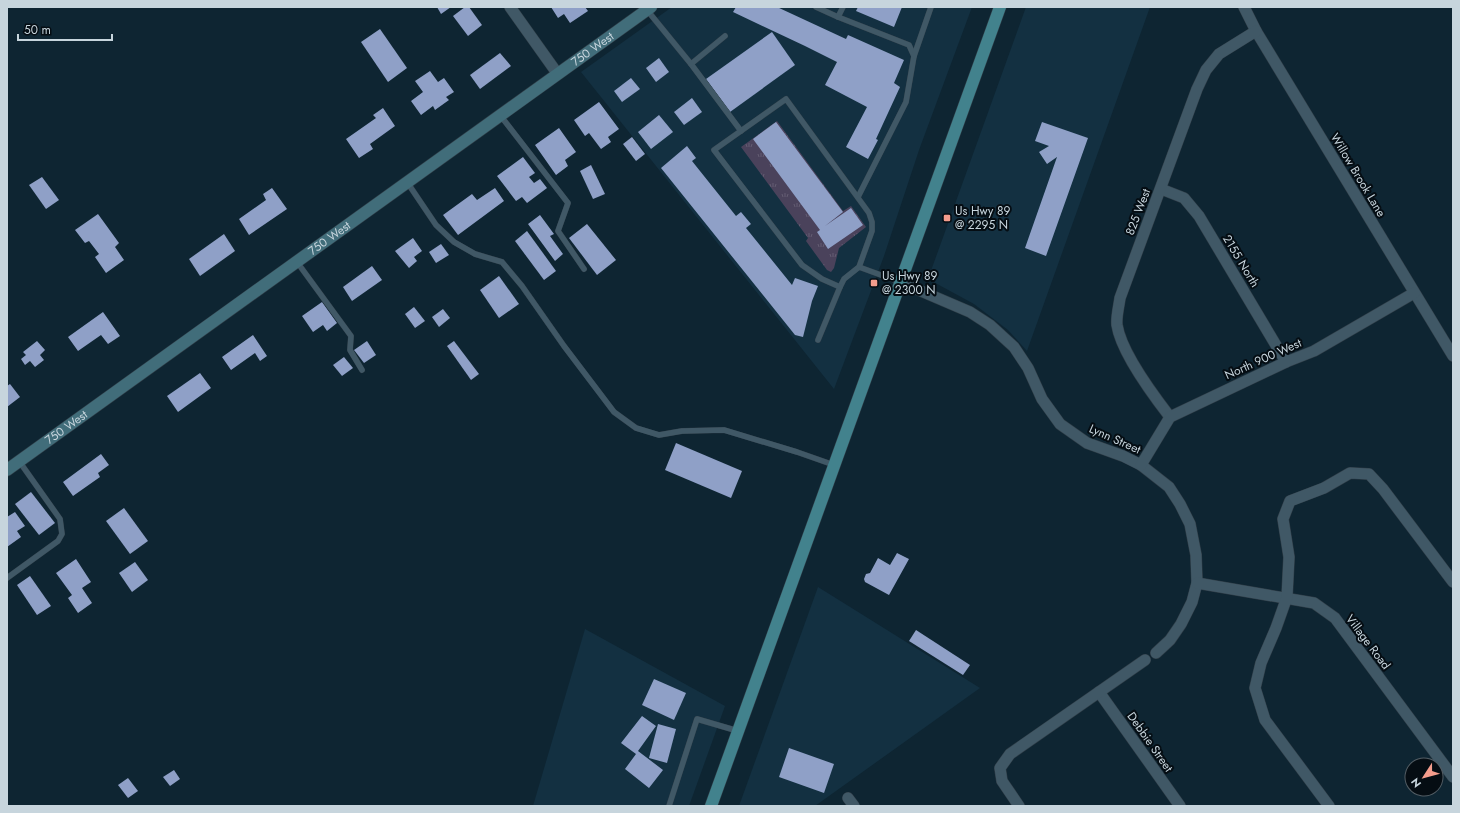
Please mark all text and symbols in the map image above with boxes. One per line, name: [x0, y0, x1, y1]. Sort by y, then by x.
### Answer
scale bar: [18, 16, 112, 42]
text: 50 m: [24, 21, 51, 39]
street label: 750 West: [567, 28, 618, 71]
street label: Willow Brook Lane: [1326, 130, 1390, 220]
street label: 825 West: [1121, 186, 1155, 238]
place label: Us Hwy 89 @ 2295 N: [955, 202, 1010, 234]
marker: Us Hwy 89 @ 2295 N: [942, 213, 952, 223]
street label: 750 West: [304, 217, 354, 260]
street label: 2155 North: [1218, 231, 1264, 291]
place label: Us Hwy 89 @ 2300 N: [882, 267, 937, 299]
marker: Us Hwy 89 @ 2300 N: [869, 278, 879, 288]
street label: North 900 West: [1222, 334, 1304, 384]
street label: 750 West: [41, 406, 91, 449]
street label: Lynn Street: [1086, 420, 1144, 458]
street label: Village Road: [1341, 611, 1395, 673]
street label: Debbie Street: [1123, 708, 1177, 776]
north arrow: [1404, 757, 1444, 797]
text: N: [1407, 775, 1425, 791]

